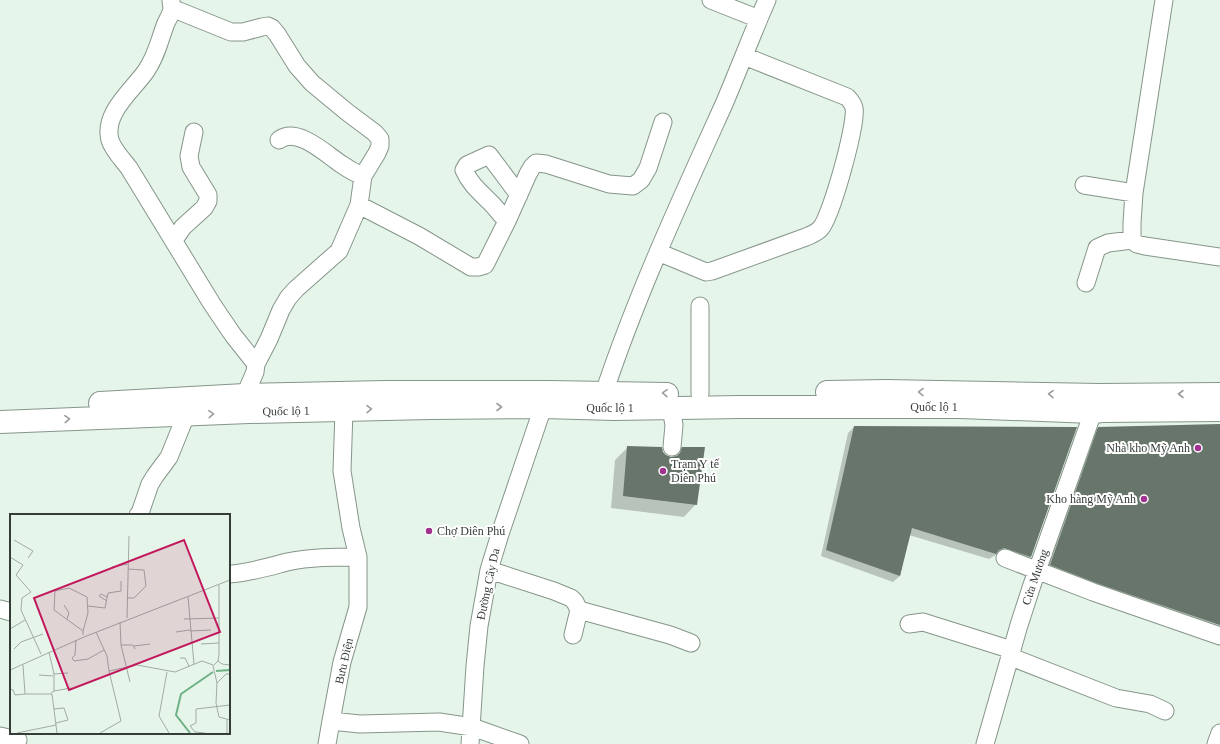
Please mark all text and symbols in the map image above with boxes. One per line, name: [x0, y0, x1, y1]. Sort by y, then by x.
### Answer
one-way arrow: [918, 388, 924, 396]
one-way arrow: [662, 389, 668, 398]
one-way arrow: [1178, 389, 1184, 398]
one-way arrow: [1048, 390, 1054, 398]
street label: Quốc lộ 1: [910, 400, 958, 414]
street label: Quốc lộ 1: [586, 401, 634, 415]
one-way arrow: [496, 403, 502, 411]
street label: Quốc lộ 1: [262, 404, 310, 418]
one-way arrow: [366, 405, 372, 413]
one-way arrow: [208, 409, 214, 418]
one-way arrow: [64, 414, 70, 423]
place label: Nhà kho Mỹ Anh: [1106, 441, 1190, 455]
marker: Nhà kho Mỹ Anh: [1193, 443, 1203, 453]
place label: Trạm Y tế Diên Phú: [671, 457, 720, 485]
marker: Trạm Y tế Diên Phú: [658, 466, 668, 476]
place label: Kho hàng Mỹ Anh: [1046, 492, 1136, 506]
marker: Kho hàng Mỹ Anh: [1139, 494, 1149, 504]
inset map: [10, 514, 230, 734]
place label: Chợ Diên Phú: [437, 524, 505, 538]
marker: Chợ Diên Phú: [424, 526, 434, 536]
street label: Đường Cây Da: [474, 546, 503, 621]
street label: Cửa Mương: [1019, 547, 1051, 607]
street label: Bưu Điện: [332, 637, 356, 685]

